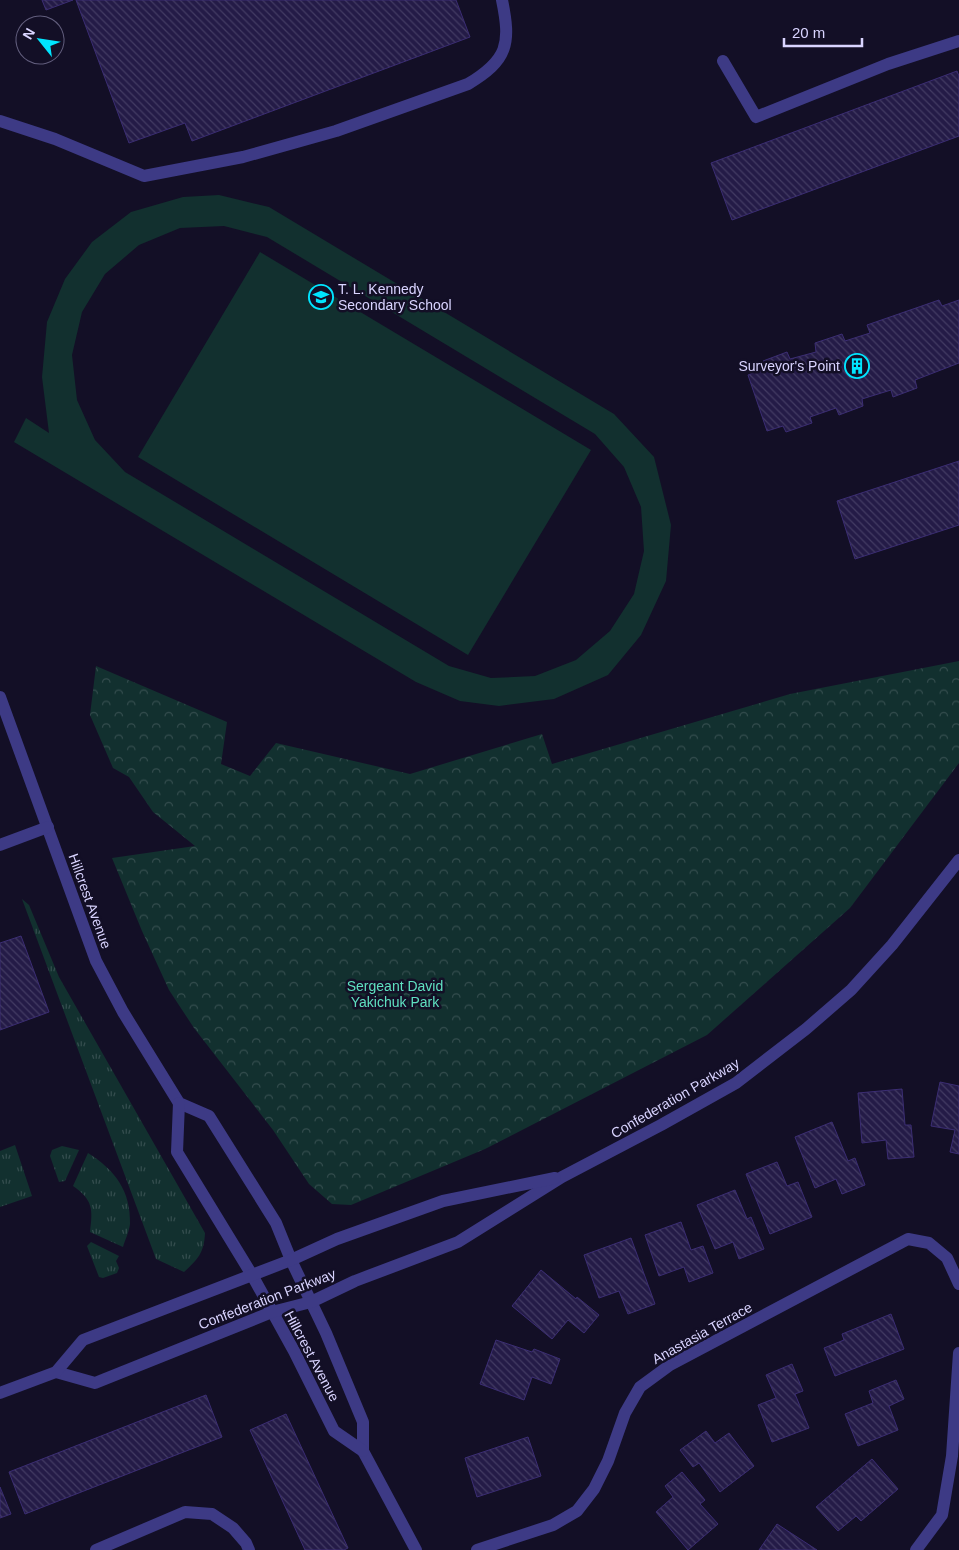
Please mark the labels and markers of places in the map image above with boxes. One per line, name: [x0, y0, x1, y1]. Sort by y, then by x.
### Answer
place label: T. L. Kennedy Secondary School: [338, 281, 452, 313]
school or university icon: T. L. Kennedy Secondary School: [308, 284, 334, 310]
building icon: Surveyor's Point: [844, 353, 870, 379]
place label: Surveyor's Point: [739, 358, 840, 374]

